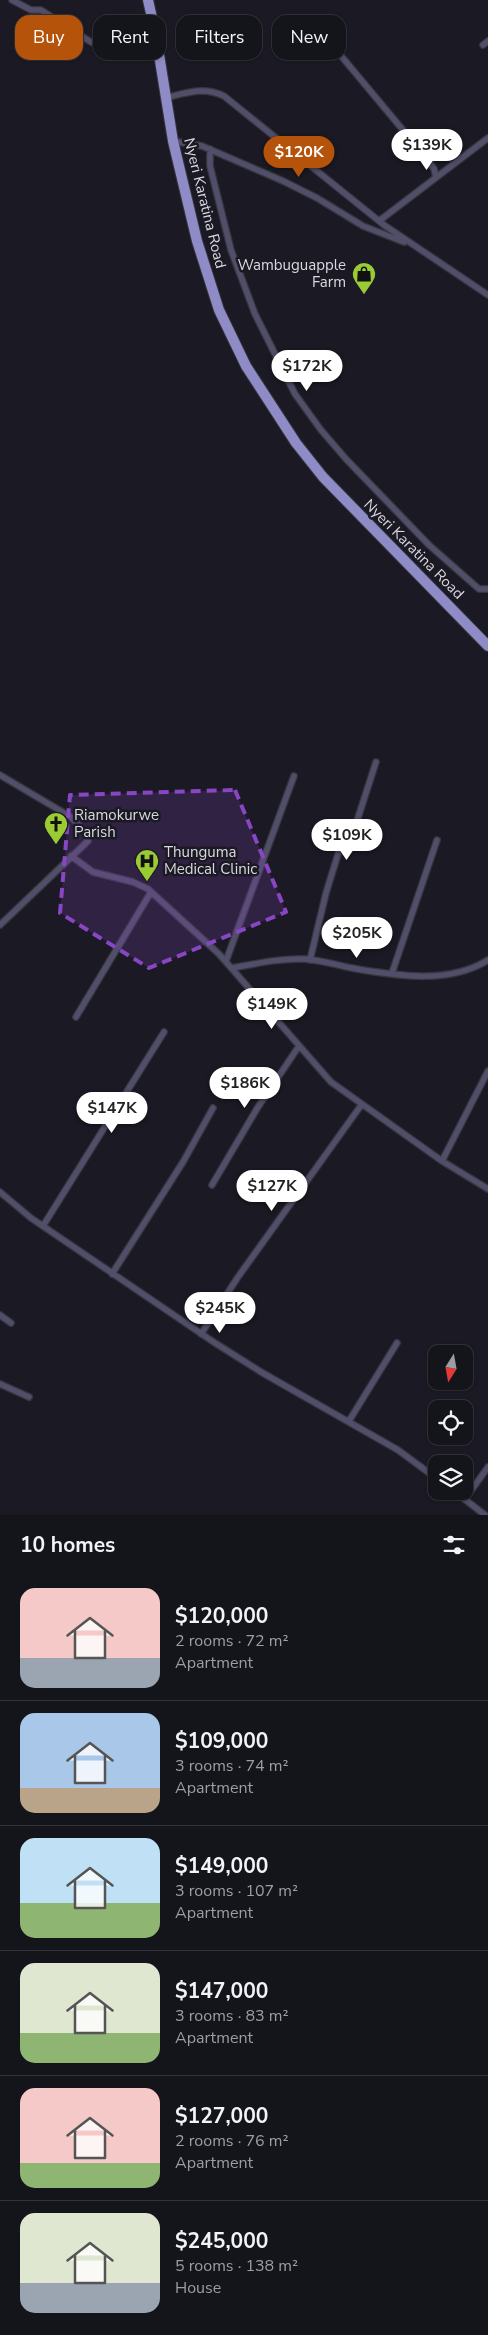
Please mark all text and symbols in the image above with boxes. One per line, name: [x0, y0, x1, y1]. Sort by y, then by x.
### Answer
chip: Buy: [15, 15, 83, 60]
chip: Rent: [93, 15, 166, 60]
chip: Filters: [176, 15, 262, 60]
chip: New: [272, 15, 346, 60]
pin: $139K: [392, 128, 462, 171]
text: $139K: [402, 134, 452, 156]
street label: Nyeri Karatina Road: [179, 136, 231, 270]
pin: $120K: [264, 136, 334, 178]
text: $120K: [274, 141, 324, 163]
place label: Wambuguapple Farm: [237, 255, 346, 292]
shop icon: Wambuguapple Farm: [351, 261, 377, 295]
pin: $172K: [272, 350, 342, 392]
text: $172K: [282, 355, 332, 377]
street label: Nyeri Karatina Road: [360, 495, 468, 603]
place label: Riamokurwe Parish: [74, 805, 159, 842]
church icon: Riamokurwe Parish: [43, 811, 69, 845]
pin: $109K: [312, 818, 382, 861]
text: $109K: [322, 824, 372, 846]
place label: Thunguma Medical Clinic: [164, 842, 257, 879]
hospital icon: Thunguma Medical Clinic: [134, 848, 160, 882]
pin: $205K: [322, 916, 392, 959]
text: $205K: [332, 922, 382, 944]
pin: $149K: [237, 988, 307, 1030]
text: $149K: [247, 993, 297, 1015]
pin: $186K: [210, 1066, 280, 1109]
text: $186K: [220, 1072, 270, 1094]
pin: $147K: [77, 1092, 147, 1134]
text: $147K: [87, 1097, 137, 1119]
pin: $127K: [237, 1170, 307, 1212]
text: $127K: [247, 1175, 297, 1197]
pin: $245K: [185, 1292, 255, 1334]
text: $245K: [195, 1297, 245, 1319]
north arrow: [428, 1345, 472, 1390]
map controls: [428, 1345, 473, 1500]
button: locate: [428, 1400, 473, 1445]
button: layers: [428, 1455, 473, 1500]
text: 10 homes: [20, 1531, 115, 1559]
icon: filters: [440, 1531, 468, 1559]
text: $120,000: [175, 1602, 268, 1630]
icon: home: [60, 1608, 120, 1668]
text: 2 rooms · 72 m²: [175, 1630, 288, 1652]
text: Apartment: [175, 1652, 253, 1674]
text: $109,000: [175, 1727, 268, 1755]
icon: home: [60, 1733, 120, 1793]
text: 3 rooms · 74 m²: [175, 1755, 288, 1777]
text: Apartment: [175, 1777, 253, 1799]
text: $149,000: [175, 1852, 268, 1880]
icon: home: [60, 1858, 120, 1918]
text: 3 rooms · 107 m²: [175, 1880, 298, 1902]
text: Apartment: [175, 1902, 253, 1924]
text: $147,000: [175, 1977, 268, 2005]
icon: home: [60, 1983, 120, 2043]
text: 3 rooms · 83 m²: [175, 2005, 288, 2027]
text: Apartment: [175, 2027, 253, 2049]
text: $127,000: [175, 2102, 268, 2130]
icon: home: [60, 2108, 120, 2168]
text: 2 rooms · 76 m²: [175, 2130, 288, 2152]
text: Apartment: [175, 2152, 253, 2174]
text: $245,000: [175, 2227, 268, 2255]
icon: home: [60, 2233, 120, 2293]
text: 5 rooms · 138 m²: [175, 2255, 298, 2277]
text: House: [175, 2277, 221, 2299]

